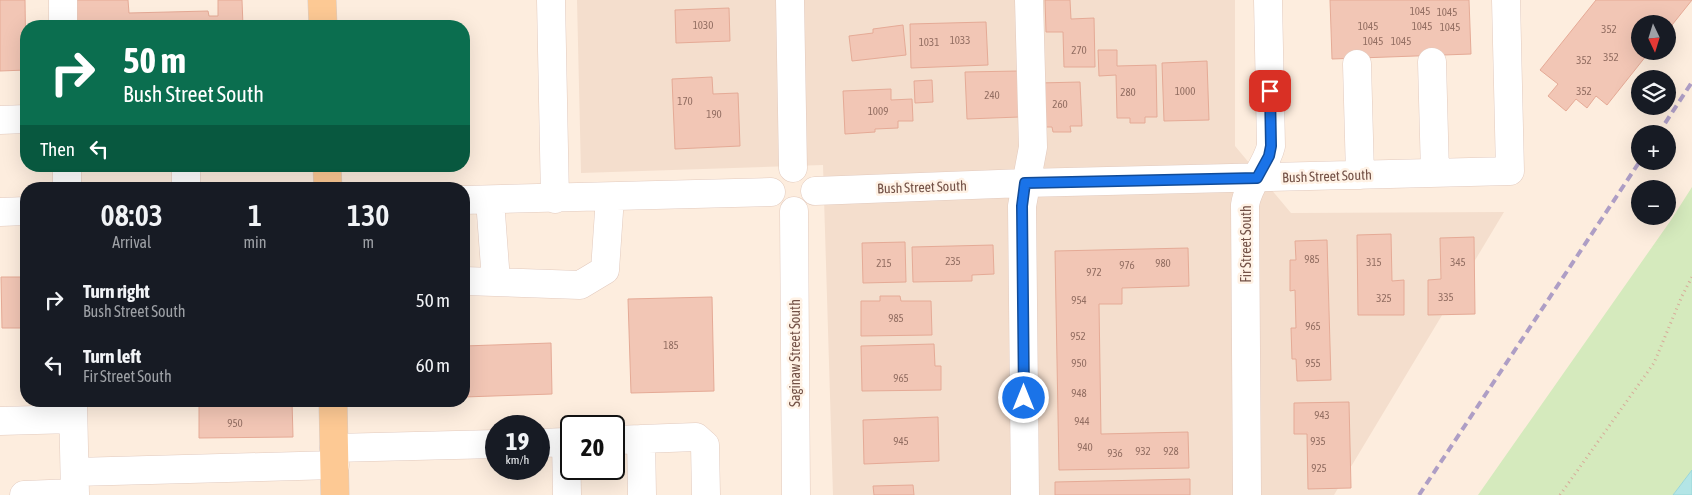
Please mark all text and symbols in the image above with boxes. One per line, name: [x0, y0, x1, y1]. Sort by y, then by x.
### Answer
house number: 1045: [1410, 5, 1430, 17]
house number: 1045: [1437, 6, 1457, 18]
north arrow: [1631, 15, 1676, 60]
map controls: [1631, 15, 1676, 225]
house number: 1030: [693, 19, 713, 31]
house number: 1045: [1358, 20, 1378, 32]
house number: 1045: [1412, 20, 1432, 32]
house number: 1045: [1440, 21, 1460, 33]
house number: 352: [1601, 23, 1617, 35]
house number: 1033: [950, 34, 970, 46]
house number: 1045: [1363, 35, 1383, 47]
house number: 1045: [1391, 35, 1411, 47]
house number: 1031: [919, 36, 939, 48]
icon: right: [40, 40, 105, 105]
text: 50 m: [123, 40, 186, 80]
house number: 270: [1071, 44, 1087, 56]
house number: 352: [1603, 51, 1619, 63]
house number: 352: [1576, 54, 1592, 66]
pin: [1249, 70, 1291, 112]
button: layers: [1631, 70, 1676, 115]
icon: arrive: [1256, 77, 1284, 105]
text: Bush Street South: [123, 81, 264, 107]
house number: 1000: [1175, 85, 1195, 97]
house number: 352: [1576, 85, 1592, 97]
house number: 280: [1120, 86, 1136, 98]
house number: 240: [984, 89, 1000, 101]
house number: 170: [677, 95, 693, 107]
house number: 260: [1052, 98, 1068, 110]
house number: 1009: [868, 105, 888, 117]
house number: 190: [706, 108, 722, 120]
button: +: [1631, 125, 1676, 170]
icon: left: [85, 135, 113, 163]
text: Then: [40, 138, 75, 160]
street label: Bush Street South: [1282, 166, 1372, 186]
street label: Bush Street South: [877, 177, 967, 197]
button: −: [1631, 180, 1676, 225]
text: 08:03: [101, 198, 163, 232]
text: 1: [248, 198, 262, 232]
text: 130: [347, 198, 389, 232]
street label: Fir Street South: [1238, 205, 1254, 283]
text: Arrival: [112, 233, 151, 251]
text: min: [244, 233, 267, 251]
text: m: [362, 233, 374, 251]
house number: 985: [1304, 253, 1320, 265]
house number: 235: [945, 255, 961, 267]
house number: 315: [1366, 256, 1382, 268]
house number: 345: [1450, 256, 1466, 268]
house number: 215: [876, 257, 892, 269]
house number: 980: [1155, 257, 1171, 269]
house number: 976: [1119, 259, 1135, 271]
house number: 972: [1086, 266, 1102, 278]
text: Turn right: [83, 280, 150, 302]
icon: right: [40, 286, 68, 314]
text: 50 m: [416, 289, 450, 311]
house number: 335: [1438, 291, 1454, 303]
house number: 325: [1376, 292, 1392, 304]
house number: 954: [1071, 294, 1087, 306]
street label: Saginaw Street South: [787, 299, 803, 407]
text: Bush Street South: [83, 302, 186, 320]
house number: 985: [888, 312, 904, 324]
house number: 965: [1305, 320, 1321, 332]
house number: 952: [1070, 330, 1086, 342]
house number: 185: [663, 339, 679, 351]
text: Turn left: [83, 345, 141, 367]
icon: left: [40, 351, 68, 379]
text: 60 m: [416, 354, 450, 376]
house number: 950: [1071, 357, 1087, 369]
house number: 955: [1305, 357, 1321, 369]
text: Fir Street South: [83, 367, 172, 385]
position arrow: [997, 371, 1049, 423]
house number: 965: [893, 372, 909, 384]
house number: 948: [1071, 387, 1087, 399]
house number: 943: [1314, 409, 1330, 421]
speed limit sign: 20: [560, 415, 625, 480]
house number: 944: [1074, 415, 1090, 427]
house number: 950: [227, 417, 243, 429]
text: 19: [506, 427, 529, 455]
house number: 945: [893, 435, 909, 447]
house number: 935: [1310, 435, 1326, 447]
house number: 940: [1077, 441, 1093, 453]
house number: 932: [1135, 445, 1151, 457]
house number: 928: [1163, 445, 1179, 457]
house number: 936: [1107, 447, 1123, 459]
text: km/h: [506, 453, 529, 467]
house number: 925: [1311, 462, 1327, 474]

